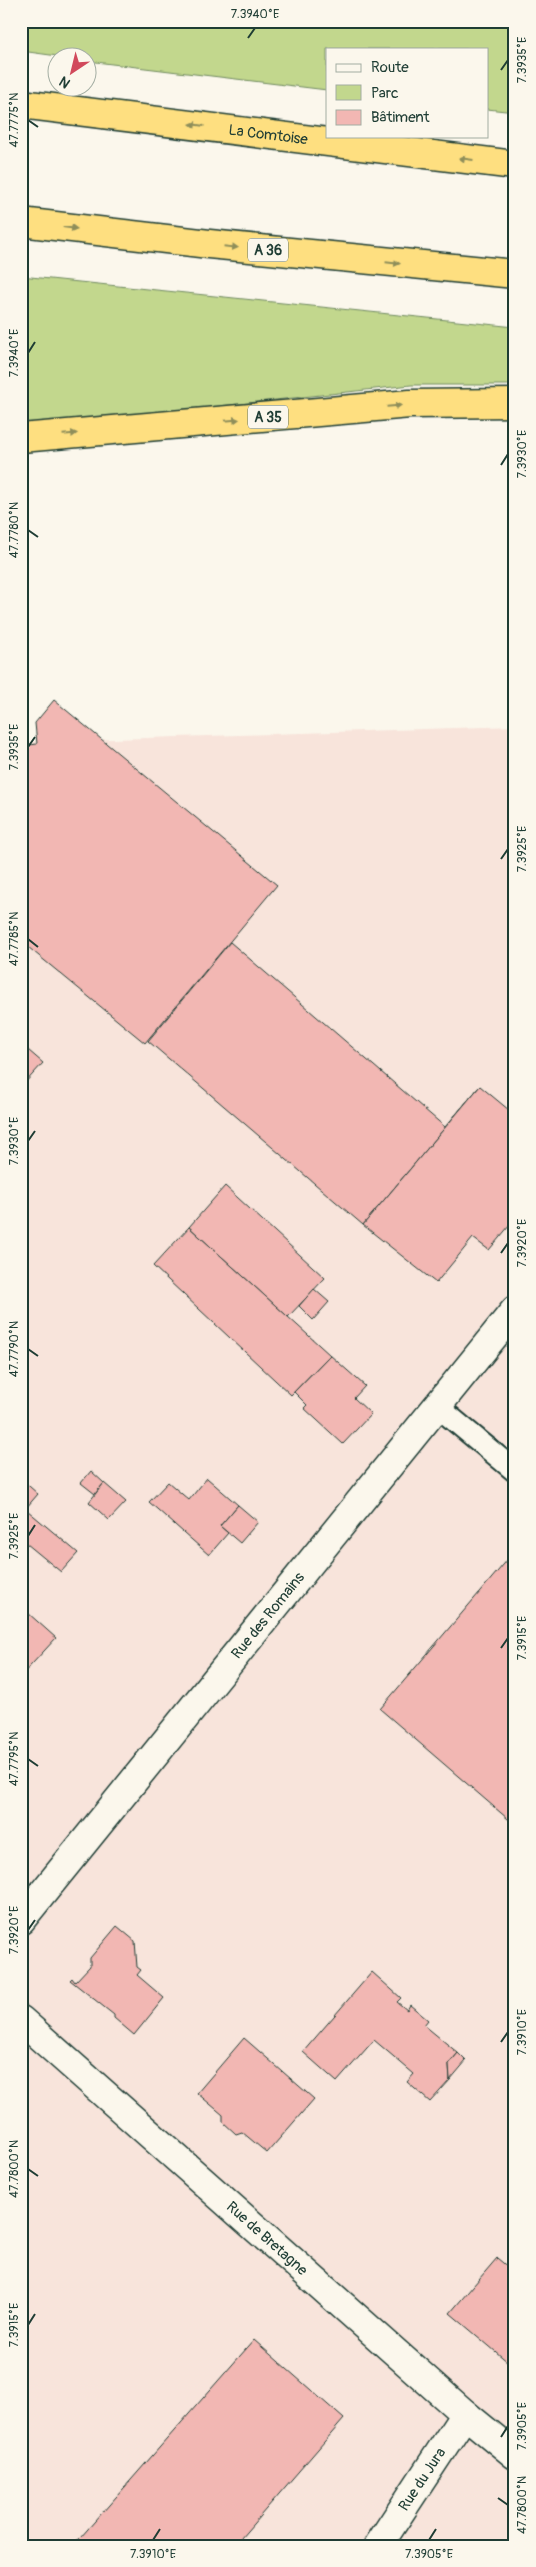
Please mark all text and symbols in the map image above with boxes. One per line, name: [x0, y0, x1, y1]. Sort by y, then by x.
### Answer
text: 7.3940°E: [231, 7, 279, 22]
text: 7.3935°E: [515, 37, 530, 83]
north arrow: [48, 48, 98, 98]
legend: [326, 48, 488, 138]
text: Route: [371, 58, 409, 77]
text: N: [56, 73, 74, 92]
text: Parc: [371, 84, 399, 103]
text: 47.7775°N: [7, 93, 22, 147]
text: Bâtiment: [371, 108, 431, 127]
street label: La Comtoise: [227, 120, 309, 149]
one-way arrow: [189, 121, 205, 129]
one-way arrow: [458, 155, 474, 163]
one-way arrow: [62, 224, 78, 232]
road number: A 36: [248, 238, 288, 262]
one-way arrow: [223, 243, 239, 251]
one-way arrow: [385, 259, 401, 267]
text: 7.3940°E: [7, 329, 22, 377]
one-way arrow: [386, 401, 402, 409]
road number: A 35: [248, 406, 288, 428]
one-way arrow: [224, 415, 240, 423]
one-way arrow: [62, 429, 78, 437]
text: 7.3930°E: [515, 430, 530, 478]
text: 47.7780°N: [7, 502, 22, 558]
text: 7.3935°E: [7, 724, 22, 770]
text: 7.3925°E: [515, 826, 530, 872]
text: 47.7785°N: [7, 912, 22, 966]
text: 7.3930°E: [7, 1117, 22, 1165]
text: 7.3920°E: [515, 1219, 530, 1267]
text: 47.7790°N: [7, 1321, 22, 1377]
text: 7.3925°E: [7, 1513, 22, 1559]
street label: Rue des Romains: [227, 1568, 309, 1662]
text: 7.3915°E: [515, 1616, 530, 1660]
text: 47.7795°N: [7, 1732, 22, 1786]
text: 7.3920°E: [7, 1906, 22, 1954]
text: 7.3910°E: [515, 2009, 530, 2055]
text: 47.7800°N: [7, 2140, 22, 2198]
street label: Rue de Bretagne: [222, 2197, 312, 2280]
text: 7.3915°E: [7, 2303, 22, 2347]
text: 7.3905°E: [515, 2402, 530, 2450]
street label: Rue du Jura: [394, 2444, 450, 2515]
text: 47.7800°N: [515, 2476, 530, 2534]
text: 7.3910°E: [130, 2547, 176, 2562]
text: 7.3905°E: [405, 2547, 453, 2562]

